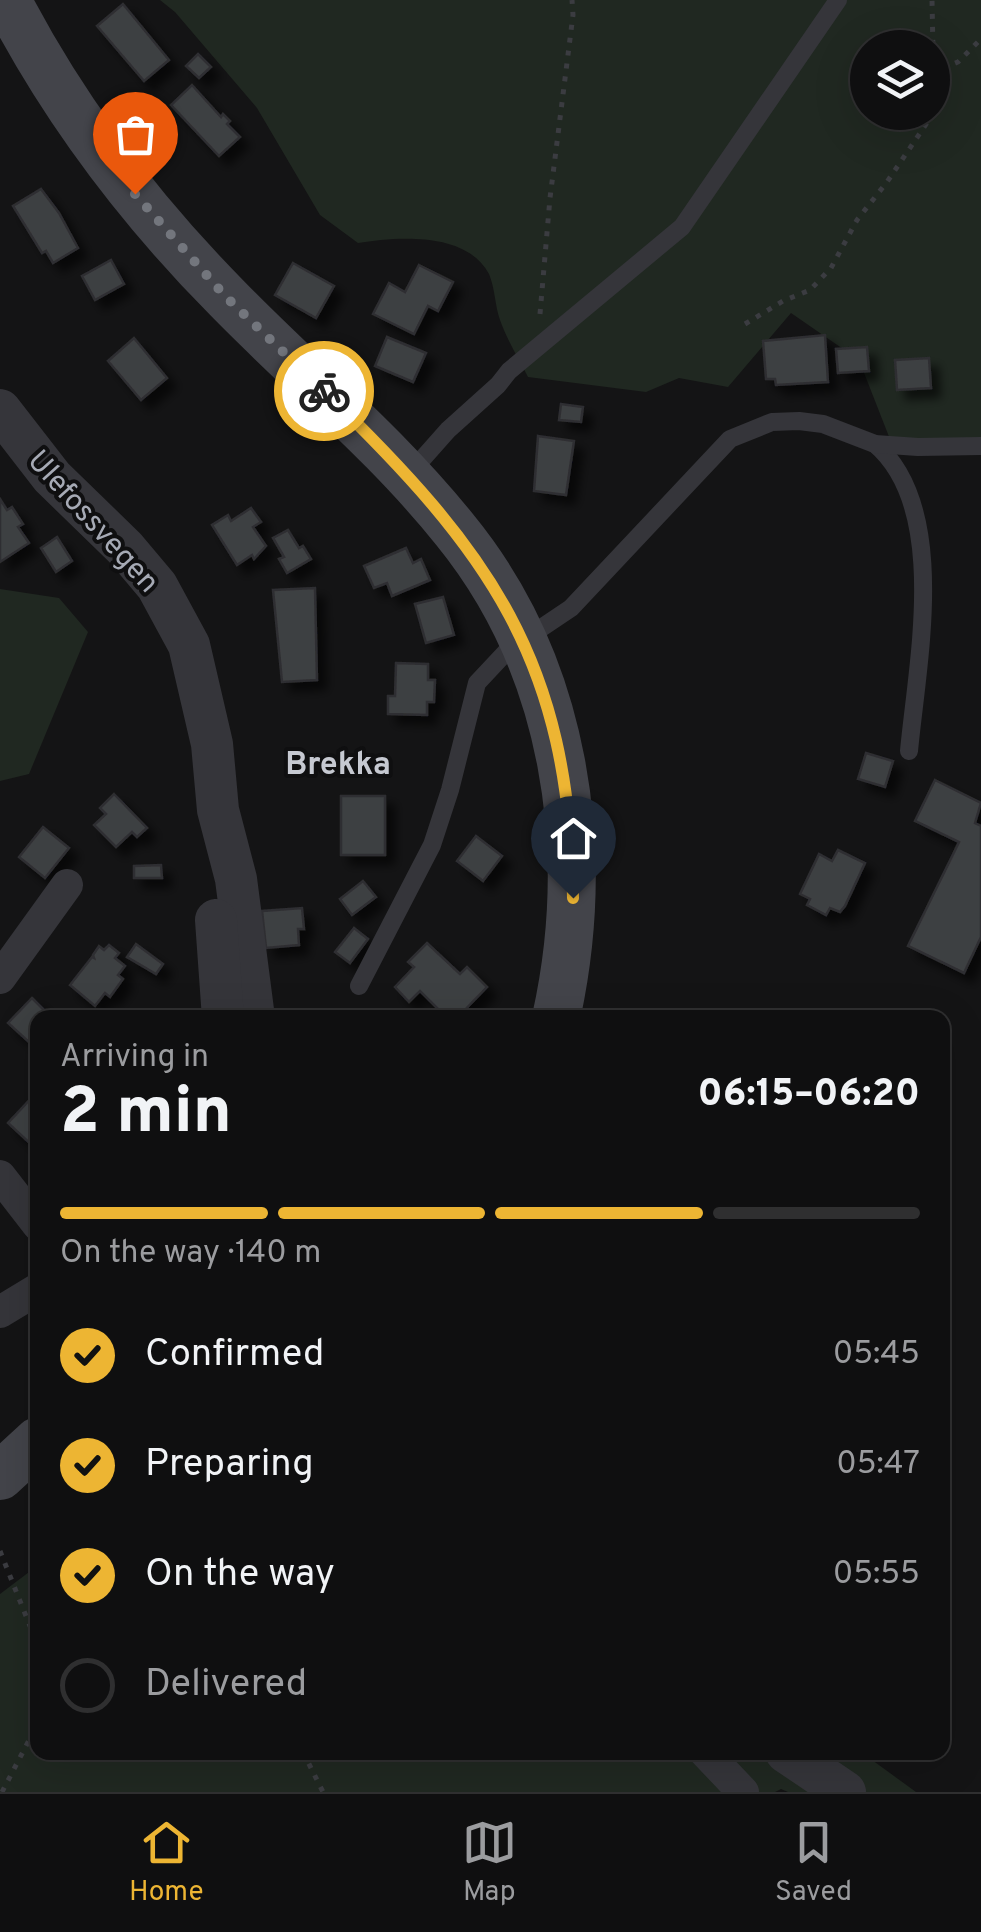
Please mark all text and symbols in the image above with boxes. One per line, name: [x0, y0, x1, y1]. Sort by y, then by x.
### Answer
map controls: [850, 30, 950, 130]
button: layers: [850, 30, 950, 130]
pin: [93, 92, 178, 195]
icon: bag: [108, 107, 163, 162]
courier: [274, 341, 374, 441]
icon: bike: [297, 364, 352, 419]
street label: Ulefossvegen: [18, 444, 166, 602]
district label: Brekka: [285, 746, 391, 786]
pin: [531, 796, 616, 899]
icon: home: [546, 811, 601, 866]
text: Arriving in: [60, 1038, 209, 1078]
text: 06:15–06:20: [698, 1071, 920, 1120]
text: 2 min: [60, 1074, 232, 1156]
text: On the way · 140 m: [60, 1234, 321, 1274]
icon: check: [60, 1328, 115, 1383]
text: Confirmed: [145, 1331, 324, 1380]
text: 05:45: [833, 1335, 920, 1375]
icon: check: [60, 1438, 115, 1493]
text: Preparing: [145, 1441, 314, 1490]
text: 05:47: [836, 1445, 920, 1485]
icon: check: [60, 1548, 115, 1603]
text: On the way: [145, 1551, 335, 1600]
text: 05:55: [833, 1555, 920, 1595]
text: Delivered: [145, 1661, 307, 1710]
tab: Home: [129, 1815, 203, 1911]
tab: Map: [462, 1815, 517, 1911]
tab: Saved: [775, 1815, 852, 1911]

